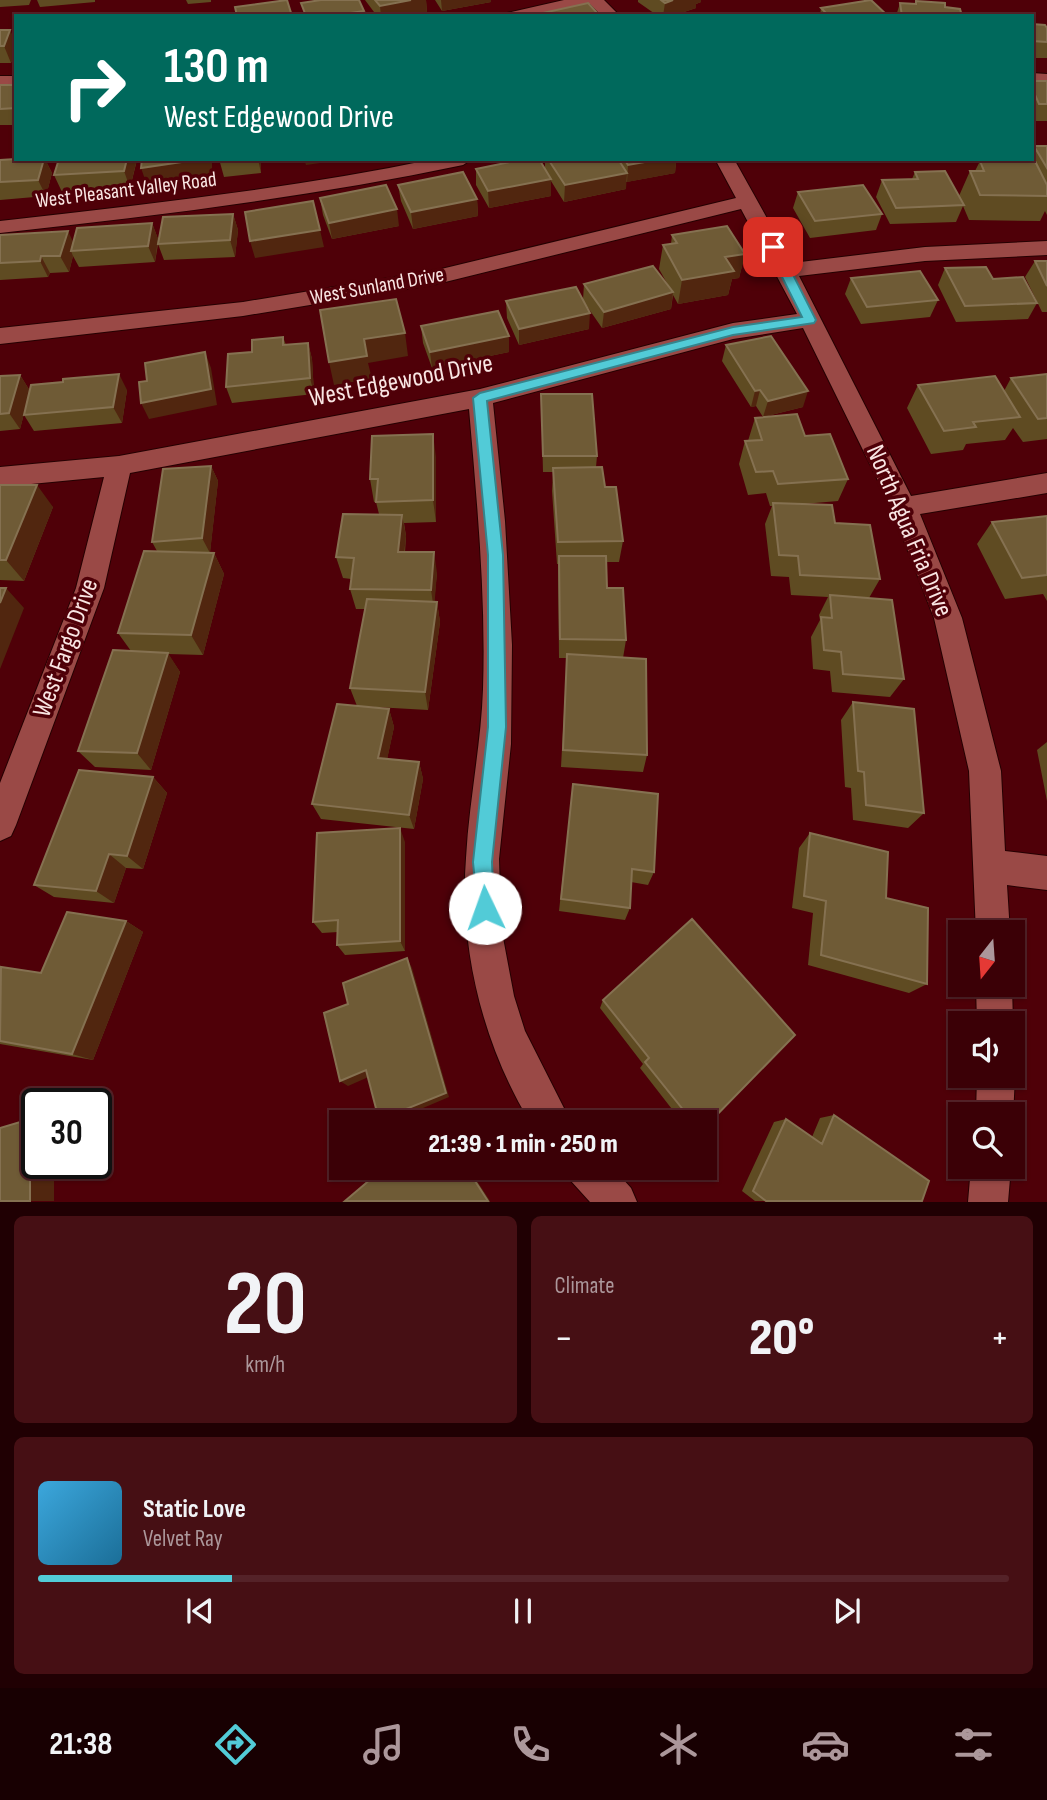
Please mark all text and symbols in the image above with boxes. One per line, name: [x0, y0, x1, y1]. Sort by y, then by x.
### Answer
text: 130 m: [164, 38, 269, 97]
icon: right: [49, 42, 140, 133]
text: West Edgewood Drive: [164, 98, 394, 137]
street label: West Pleasant Valley Road: [34, 166, 218, 214]
pin: [743, 217, 803, 277]
icon: arrive: [754, 228, 792, 266]
street label: West Sunland Drive: [308, 262, 446, 310]
street label: West Edgewood Drive: [306, 348, 496, 414]
street label: North Agua Fria Drive: [859, 440, 959, 622]
street label: West Fargo Drive: [27, 575, 105, 721]
position arrow: [448, 871, 522, 945]
north arrow: [948, 920, 1026, 998]
map controls: [948, 920, 1025, 1179]
button: sound: [948, 1011, 1025, 1088]
speed limit sign: 30: [21, 1088, 112, 1179]
button: search: [948, 1102, 1025, 1179]
text: 21:39 · 1 min · 250 m: [428, 1129, 618, 1160]
text: 20: [224, 1251, 307, 1360]
text: Climate: [555, 1272, 614, 1300]
text: 20°: [749, 1307, 814, 1370]
text: −: [555, 1316, 573, 1361]
text: +: [990, 1316, 1009, 1361]
text: km/h: [245, 1351, 285, 1379]
text: Static Love: [143, 1494, 246, 1525]
text: Velvet Ray: [143, 1525, 223, 1553]
icon: previous: [181, 1592, 219, 1630]
icon: pause: [504, 1592, 542, 1630]
icon: next: [828, 1592, 866, 1630]
icon: directions: [211, 1720, 260, 1769]
icon: music: [359, 1720, 408, 1769]
icon: phone: [506, 1720, 555, 1769]
icon: climate: [654, 1720, 703, 1769]
icon: car: [801, 1720, 850, 1769]
icon: filters: [949, 1720, 998, 1769]
text: 21:38: [49, 1725, 112, 1764]

